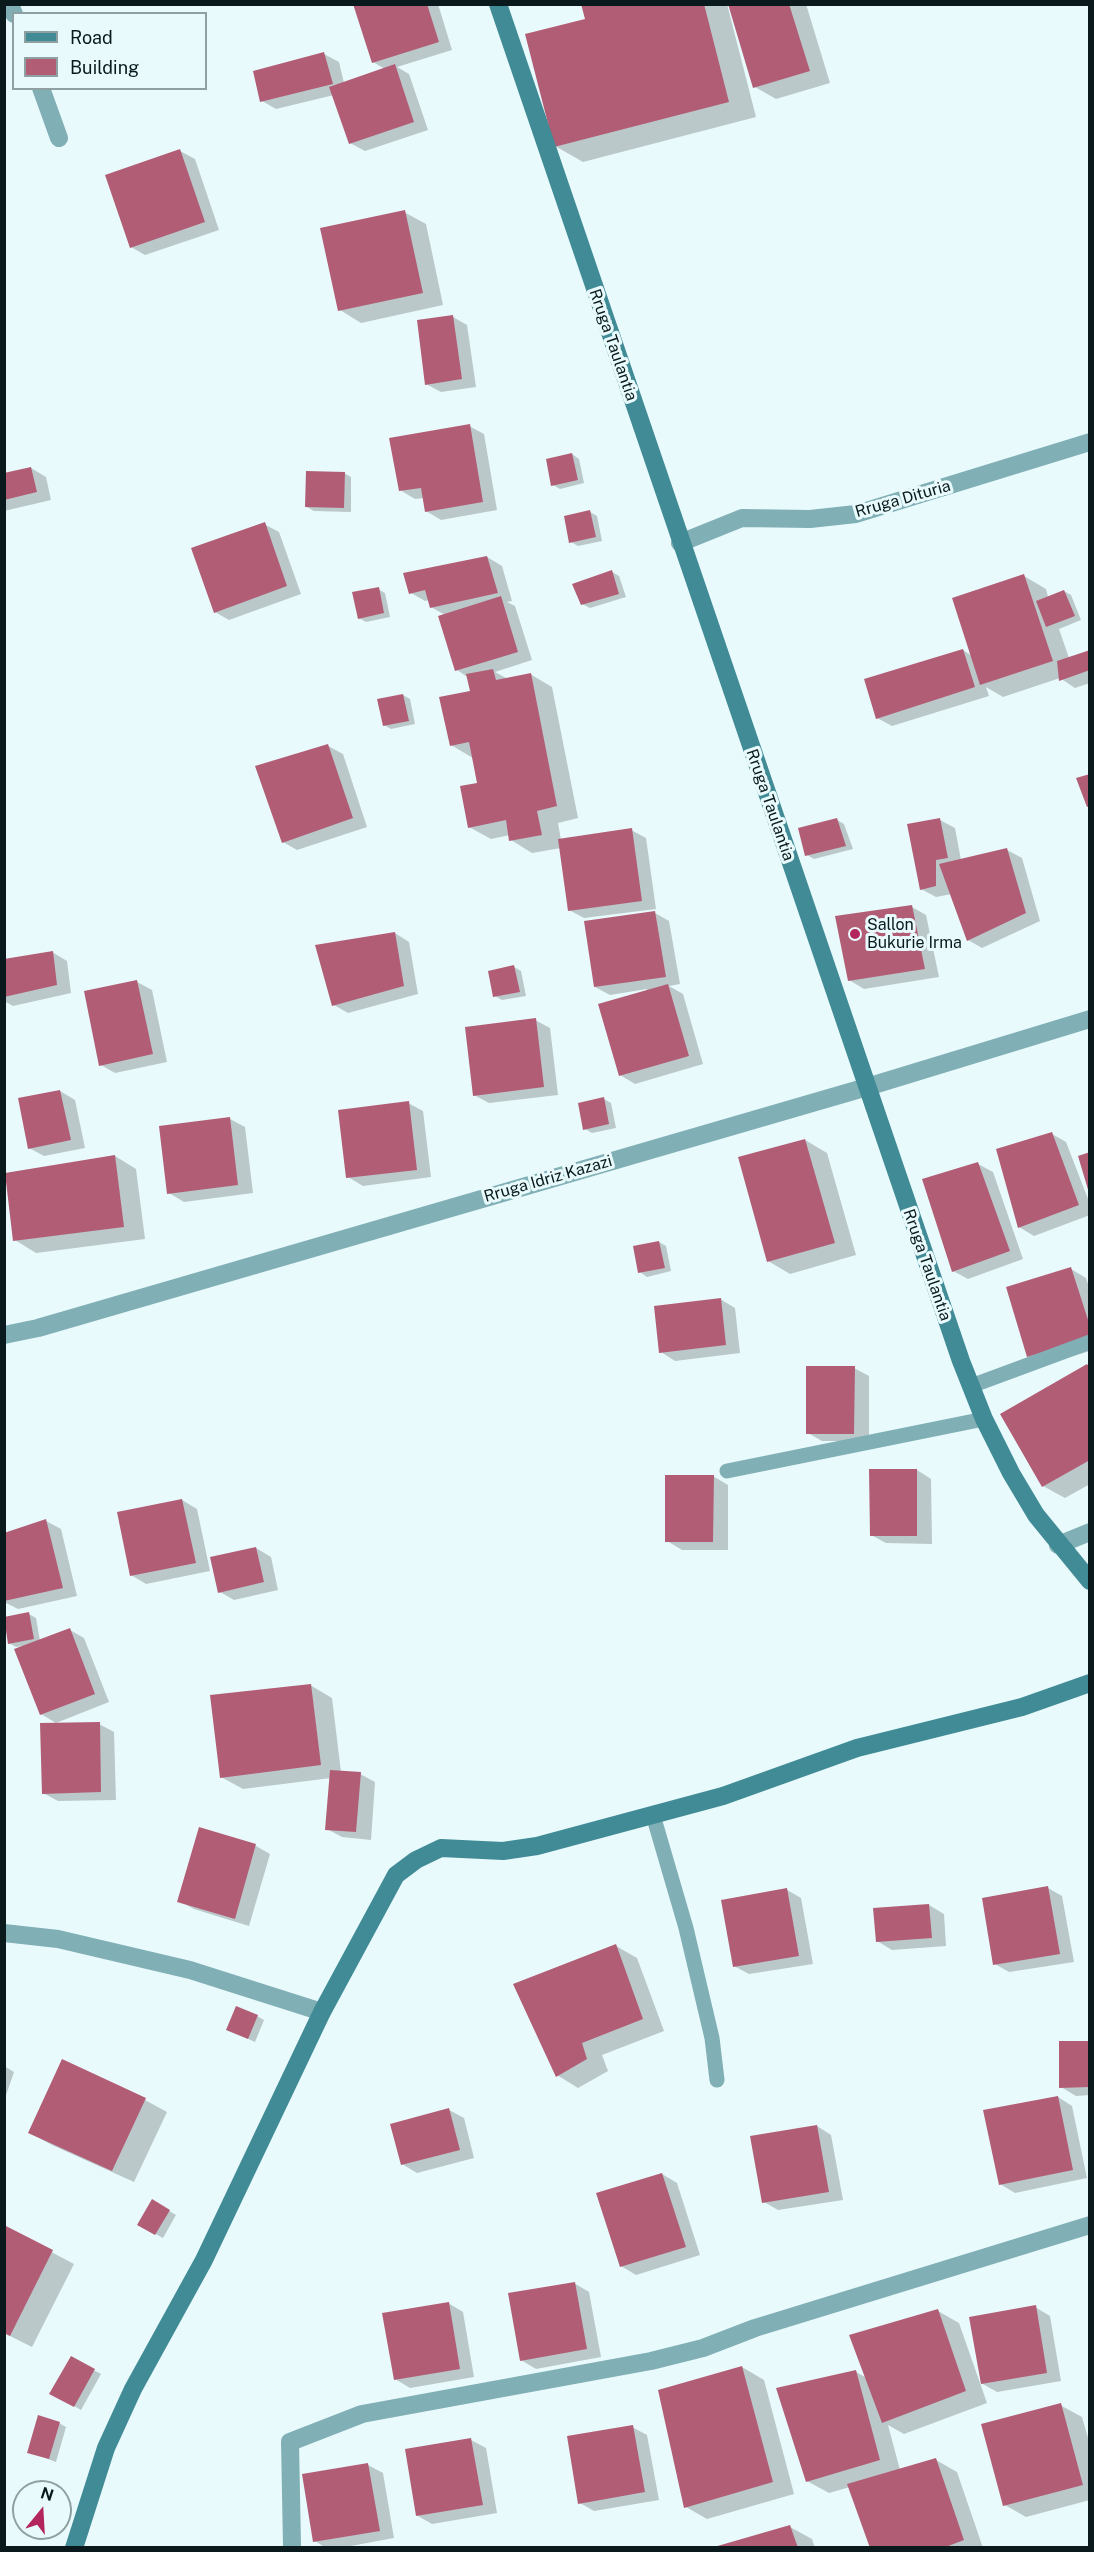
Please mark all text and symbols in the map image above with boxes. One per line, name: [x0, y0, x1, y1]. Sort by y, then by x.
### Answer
legend: [12, 12, 207, 90]
text: Road: [70, 27, 113, 48]
text: Building: [70, 57, 139, 78]
street label: Rruga Taulantia: [585, 287, 641, 403]
street label: Rruga Dituria: [853, 476, 953, 522]
street label: Rruga Taulantia: [742, 747, 798, 863]
place label: Sallon Bukurie Irma: [867, 915, 962, 953]
marker: Sallon Bukurie Irma: [848, 927, 862, 941]
street label: Rruga Idriz Kazazi: [482, 1152, 614, 1206]
street label: Rruga Taulantia: [899, 1207, 955, 1323]
north arrow: [12, 2480, 72, 2540]
text: N: [38, 2483, 56, 2505]

